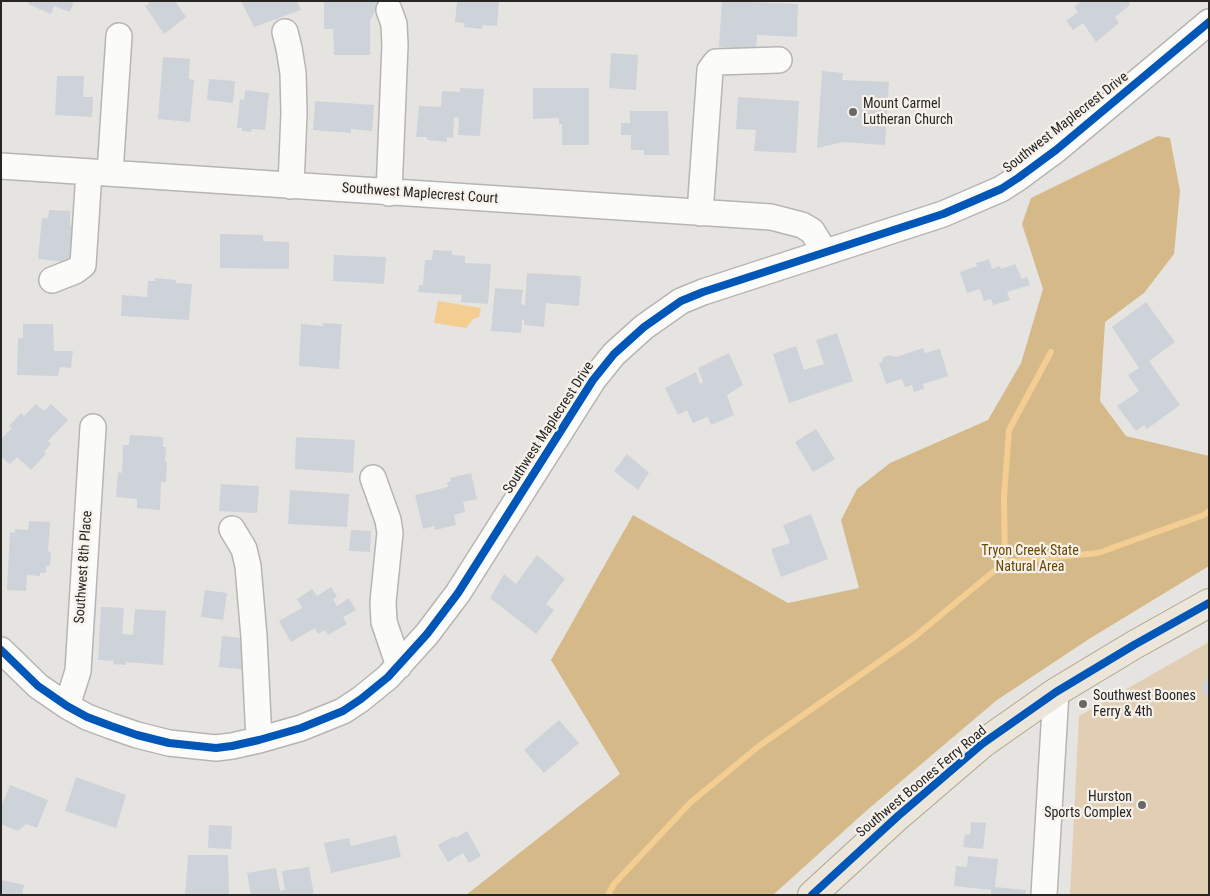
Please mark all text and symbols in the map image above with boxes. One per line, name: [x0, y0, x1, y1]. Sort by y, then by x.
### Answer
street label: Southwest Maplecrest Drive: [1000, 69, 1132, 177]
place label: Mount Carmel Lutheran Church: [863, 96, 953, 128]
marker: Mount Carmel Lutheran Church: [847, 106, 859, 118]
street label: Southwest Maplecrest Court: [341, 180, 499, 208]
street label: Southwest Maplecrest Drive: [500, 359, 598, 497]
street label: Southwest 8th Place: [72, 510, 96, 624]
park label: Tryon Creek State Natural Area: [981, 543, 1079, 576]
place label: Southwest Boones Ferry & 4th: [1093, 688, 1196, 720]
marker: Southwest Boones Ferry & 4th: [1077, 698, 1089, 710]
street label: Southwest Boones Ferry Road: [853, 723, 991, 841]
place label: Hurston Sports Complex: [1044, 789, 1132, 822]
marker: Hurston Sports Complex: [1136, 799, 1148, 811]

